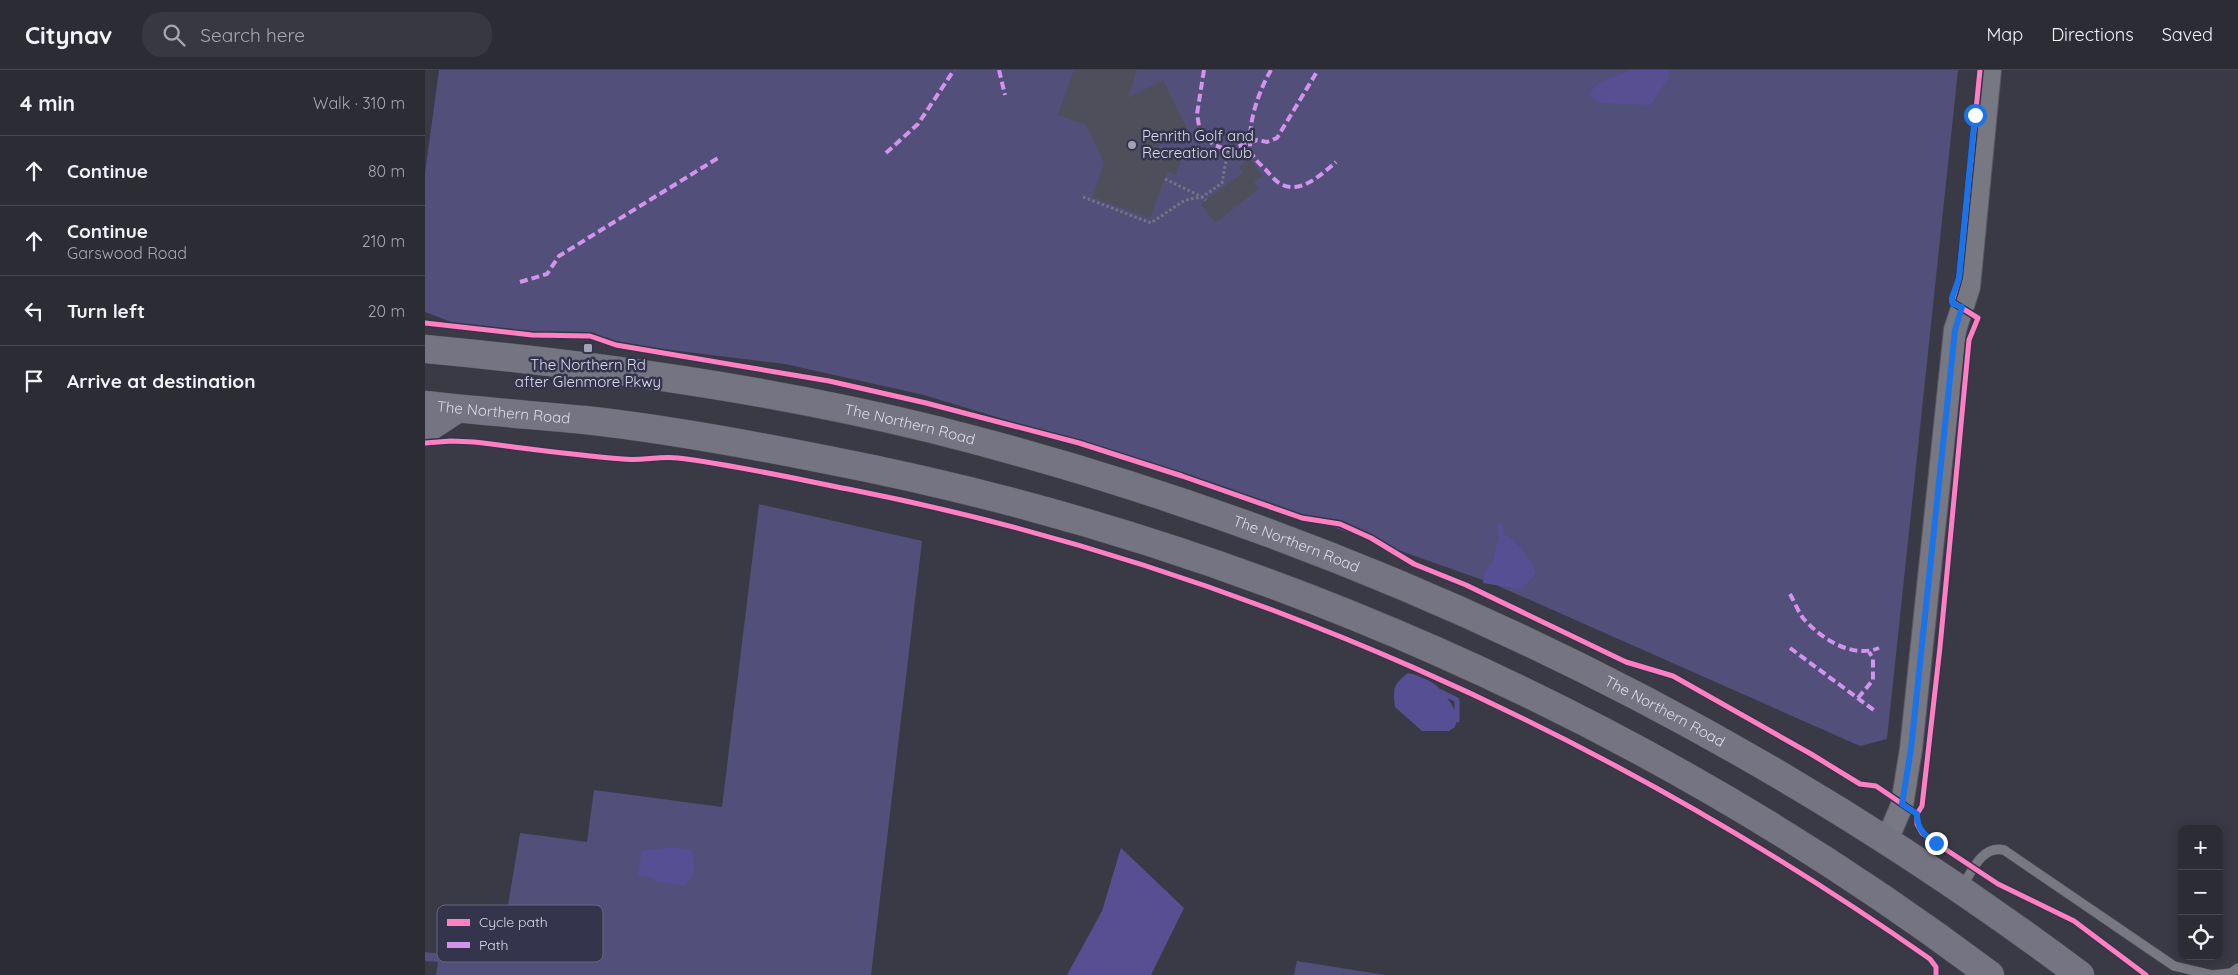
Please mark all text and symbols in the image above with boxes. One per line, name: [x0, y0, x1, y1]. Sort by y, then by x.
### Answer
search box: [142, 12, 492, 57]
text: Citynav: [25, 20, 112, 50]
icon: search: [160, 21, 188, 49]
text: Search here: [200, 23, 305, 47]
text: Map: [1986, 23, 2023, 46]
text: Directions: [2051, 23, 2134, 46]
text: Saved: [2162, 23, 2213, 46]
text: 4 min: [20, 90, 75, 116]
text: Walk · 310 m: [313, 93, 405, 113]
route start: [1964, 104, 1987, 127]
place label: Penrith Golf and Recreation Club: [1142, 126, 1254, 162]
marker: Penrith Golf and Recreation Club: [1126, 139, 1138, 151]
icon: ahead: [20, 157, 48, 185]
text: Continue: [67, 159, 148, 183]
text: 80 m: [368, 161, 405, 181]
text: Continue: [67, 219, 148, 243]
icon: ahead: [20, 227, 48, 255]
text: 210 m: [362, 231, 405, 251]
text: Garswood Road: [67, 243, 187, 263]
icon: left: [20, 297, 48, 325]
text: Turn left: [67, 299, 145, 323]
text: 20 m: [368, 301, 405, 321]
marker: The Northern Rd after Glenmore Pkwy: [582, 342, 594, 354]
place label: The Northern Rd after Glenmore Pkwy: [515, 355, 661, 391]
icon: arrive: [20, 367, 48, 395]
text: Arrive at destination: [67, 369, 256, 393]
street label: The Northern Road: [436, 396, 571, 428]
street label: The Northern Road: [843, 399, 977, 449]
street label: The Northern Road: [1231, 511, 1363, 576]
street label: The Northern Road: [1601, 671, 1729, 751]
map controls: [2178, 825, 2223, 960]
button: +: [2178, 825, 2223, 870]
route end: [1925, 832, 1948, 855]
button: −: [2178, 870, 2223, 915]
legend: [437, 905, 603, 962]
text: Cycle path: [479, 913, 548, 931]
button: locate: [2178, 915, 2223, 960]
text: Path: [479, 936, 508, 954]

